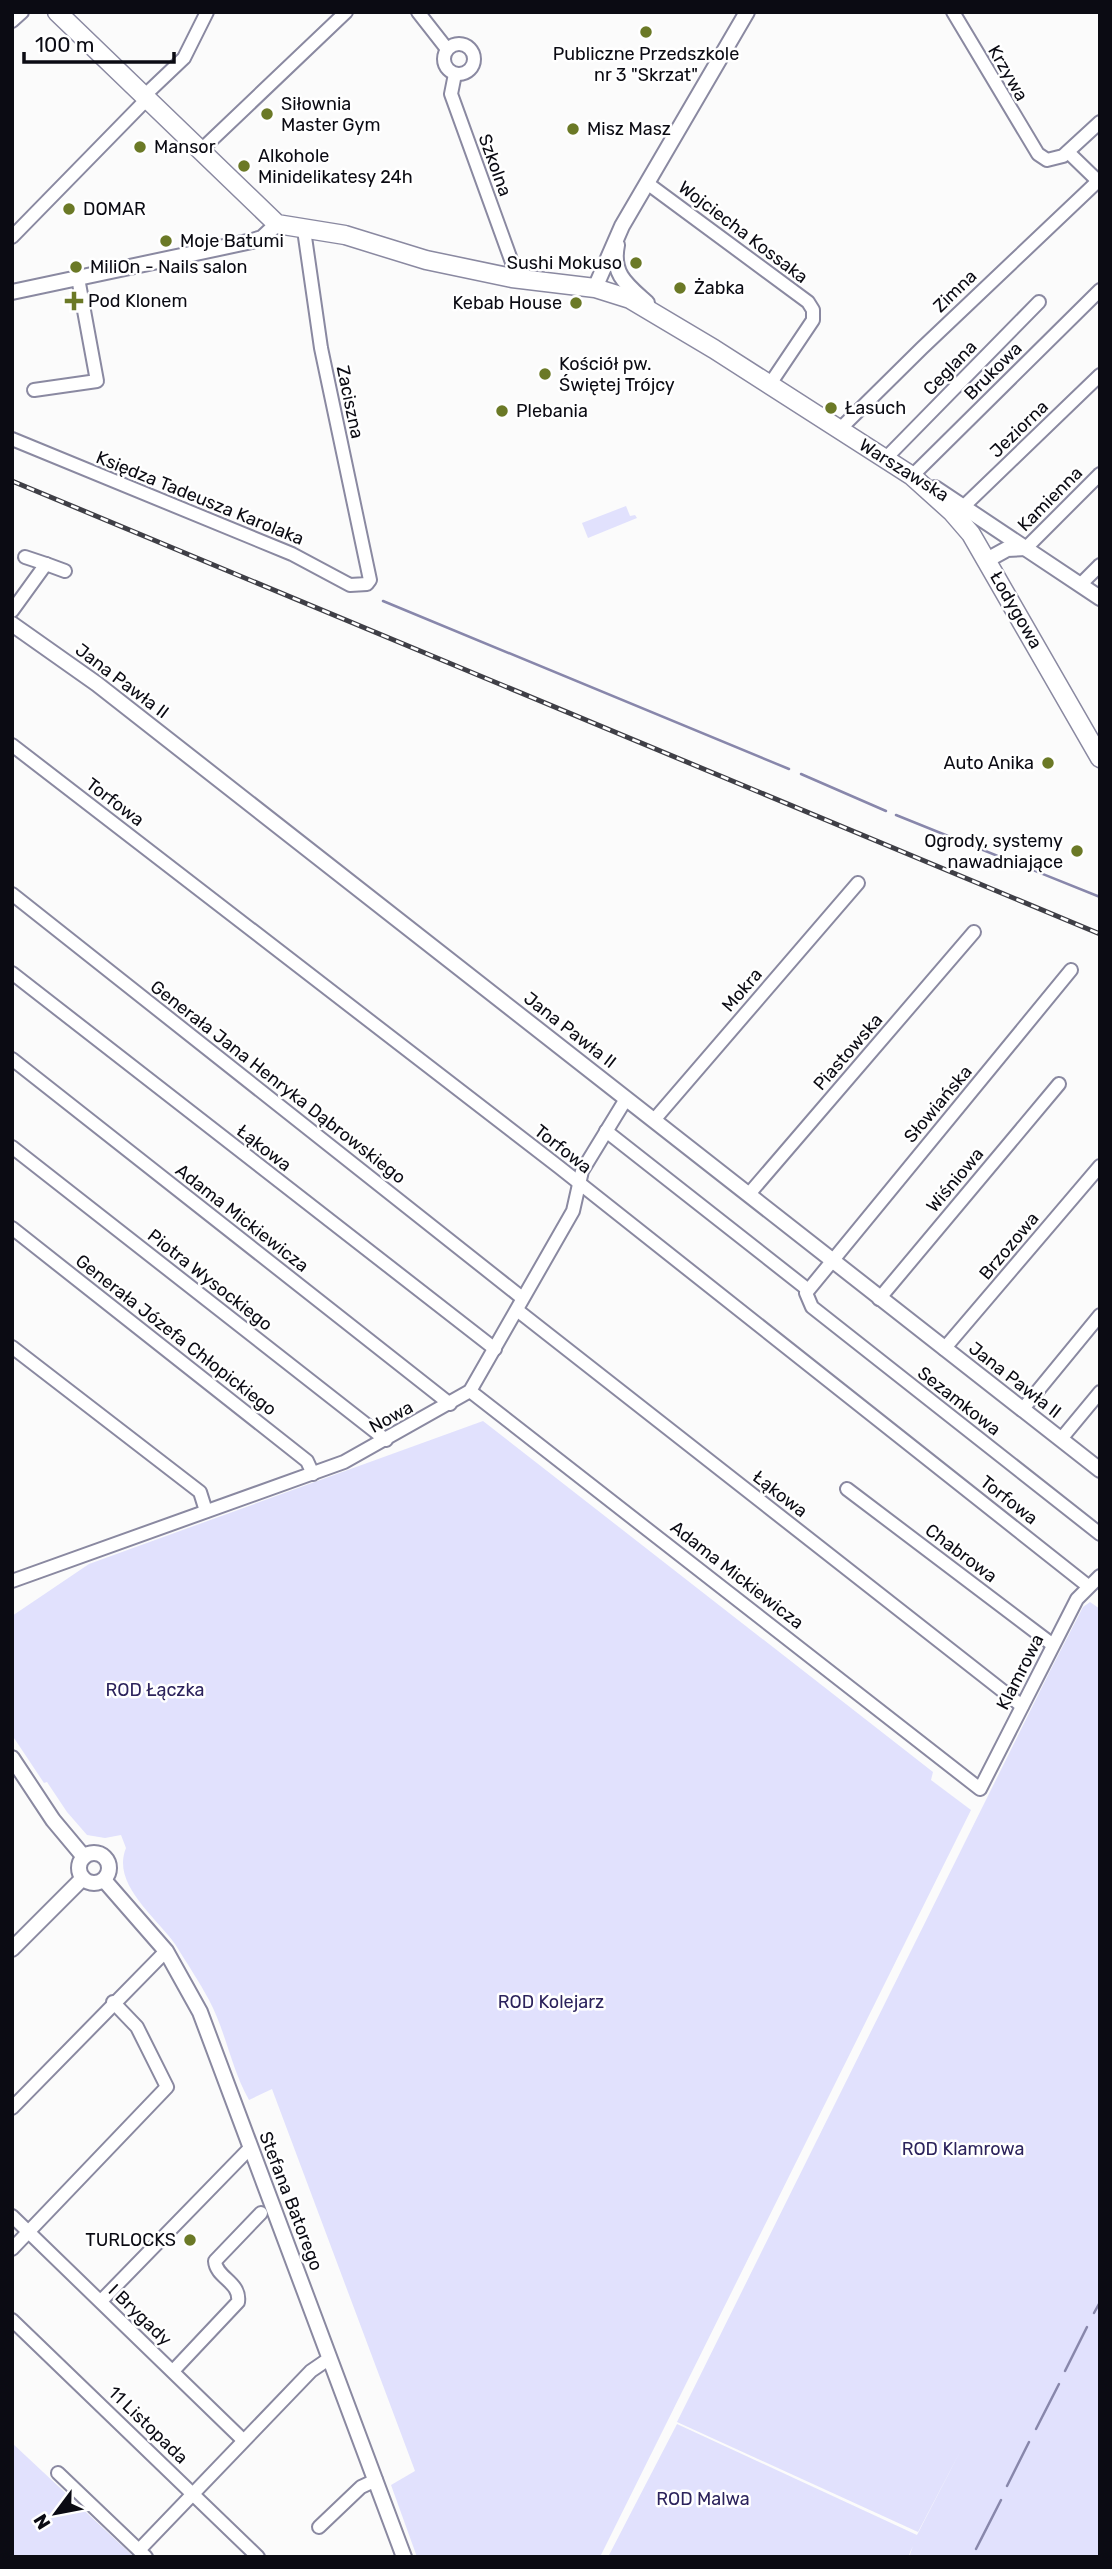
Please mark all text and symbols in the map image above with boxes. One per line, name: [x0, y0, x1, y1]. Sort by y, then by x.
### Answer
scale bar: [24, 21, 175, 65]
marker: Publiczne Przedszkole nr 3 "Skrzat": [638, 24, 654, 40]
text: 100 m: [35, 32, 94, 57]
street label: Krzywa: [983, 41, 1033, 105]
place label: Publiczne Przedszkole nr 3 "Skrzat": [553, 43, 739, 86]
place label: Siłownia Master Gym: [281, 93, 381, 136]
marker: Siłownia Master Gym: [259, 106, 275, 122]
place label: Misz Masz: [587, 118, 671, 140]
marker: Misz Masz: [565, 121, 581, 137]
street label: Szkolna: [474, 131, 516, 199]
place label: Mansor: [154, 136, 216, 158]
marker: Mansor: [132, 139, 148, 155]
place label: Alkohole Minidelikatesy 24h: [258, 145, 413, 188]
marker: Alkohole Minidelikatesy 24h: [236, 158, 252, 174]
street label: Wojciecha Kossaka: [674, 176, 812, 288]
place label: DOMAR: [83, 198, 146, 220]
marker: DOMAR: [61, 201, 77, 217]
place label: Moje Batumi: [180, 230, 284, 252]
marker: Moje Batumi: [158, 233, 174, 249]
place label: Sushi Mokuso: [507, 252, 622, 274]
marker: Sushi Mokuso: [628, 255, 644, 271]
place label: MiliOn - Nails salon: [90, 256, 248, 278]
marker: MiliOn - Nails salon: [68, 259, 84, 275]
street label: Zimna: [929, 265, 981, 317]
place label: Żabka: [694, 277, 745, 299]
marker: Żabka: [672, 280, 688, 296]
place label: Pod Klonem: [88, 290, 187, 312]
place label: Kebab House: [453, 292, 562, 314]
marker: Pod Klonem: [66, 293, 82, 309]
marker: Kebab House: [568, 295, 584, 311]
street label: Ceglana: [918, 336, 982, 400]
street label: Brukowa: [960, 338, 1026, 404]
place label: Kościół pw. Świętej Trójcy: [559, 353, 675, 396]
street label: Zaciszna: [332, 363, 368, 441]
marker: Kościół pw. Świętej Trójcy: [537, 366, 553, 382]
street label: Jeziorna: [985, 396, 1053, 462]
place label: Łasuch: [845, 397, 906, 419]
place label: Plebania: [516, 400, 588, 422]
marker: Łasuch: [823, 400, 839, 416]
marker: Plebania: [494, 403, 510, 419]
street label: Warszawska: [855, 434, 953, 506]
street label: Księdza Tadeusza Karolaka: [93, 446, 307, 550]
street label: Kamienna: [1013, 462, 1087, 536]
street label: Łodygowa: [985, 567, 1047, 653]
street label: Jana Pawła II: [71, 639, 173, 723]
place label: Auto Anika: [944, 752, 1034, 774]
marker: Auto Anika: [1040, 755, 1056, 771]
street label: Torfowa: [82, 773, 148, 831]
place label: Ogrody, systemy nawadniające: [924, 830, 1063, 873]
marker: Ogrody, systemy nawadniające: [1069, 843, 1085, 859]
street label: Mokra: [717, 964, 767, 1016]
street label: Generała Jana Henryka Dąbrowskiego: [146, 975, 410, 1189]
street label: Jana Pawła II: [519, 987, 621, 1073]
street label: Piastowska: [809, 1009, 887, 1095]
street label: Słowiańska: [899, 1061, 977, 1147]
street label: Łąkowa: [232, 1120, 296, 1176]
street label: Torfowa: [530, 1120, 596, 1178]
street label: Wiśniowa: [922, 1143, 988, 1217]
street label: Adama Mickiewicza: [171, 1159, 313, 1277]
street label: Brzozowa: [974, 1208, 1044, 1284]
street label: Piotra Wysockiego: [143, 1224, 277, 1336]
street label: Generała Józefa Chłopickiego: [71, 1250, 281, 1420]
street label: Jana Pawła II: [964, 1337, 1066, 1423]
street label: Sezamkowa: [913, 1362, 1005, 1440]
street label: Nowa: [365, 1396, 417, 1438]
street label: Łąkowa: [748, 1466, 812, 1522]
street label: Torfowa: [976, 1471, 1042, 1529]
street label: Adama Mickiewicza: [666, 1516, 808, 1634]
street label: Chabrowa: [921, 1519, 1001, 1587]
street label: Klamrowa: [992, 1630, 1048, 1714]
park label: ROD Łączka: [105, 1679, 205, 1701]
park label: ROD Kolejarz: [498, 1991, 604, 2013]
street label: Stefana Batorego: [254, 2128, 328, 2274]
park label: ROD Klamrowa: [902, 2138, 1024, 2160]
place label: TURLOCKS: [85, 2229, 176, 2251]
marker: TURLOCKS: [182, 2232, 198, 2248]
street label: I Brygady: [104, 2280, 176, 2350]
street label: 11 Listopada: [104, 2382, 192, 2468]
north arrow: [21, 2478, 91, 2548]
park label: ROD Malwa: [656, 2488, 750, 2510]
text: N: [29, 2510, 55, 2534]

